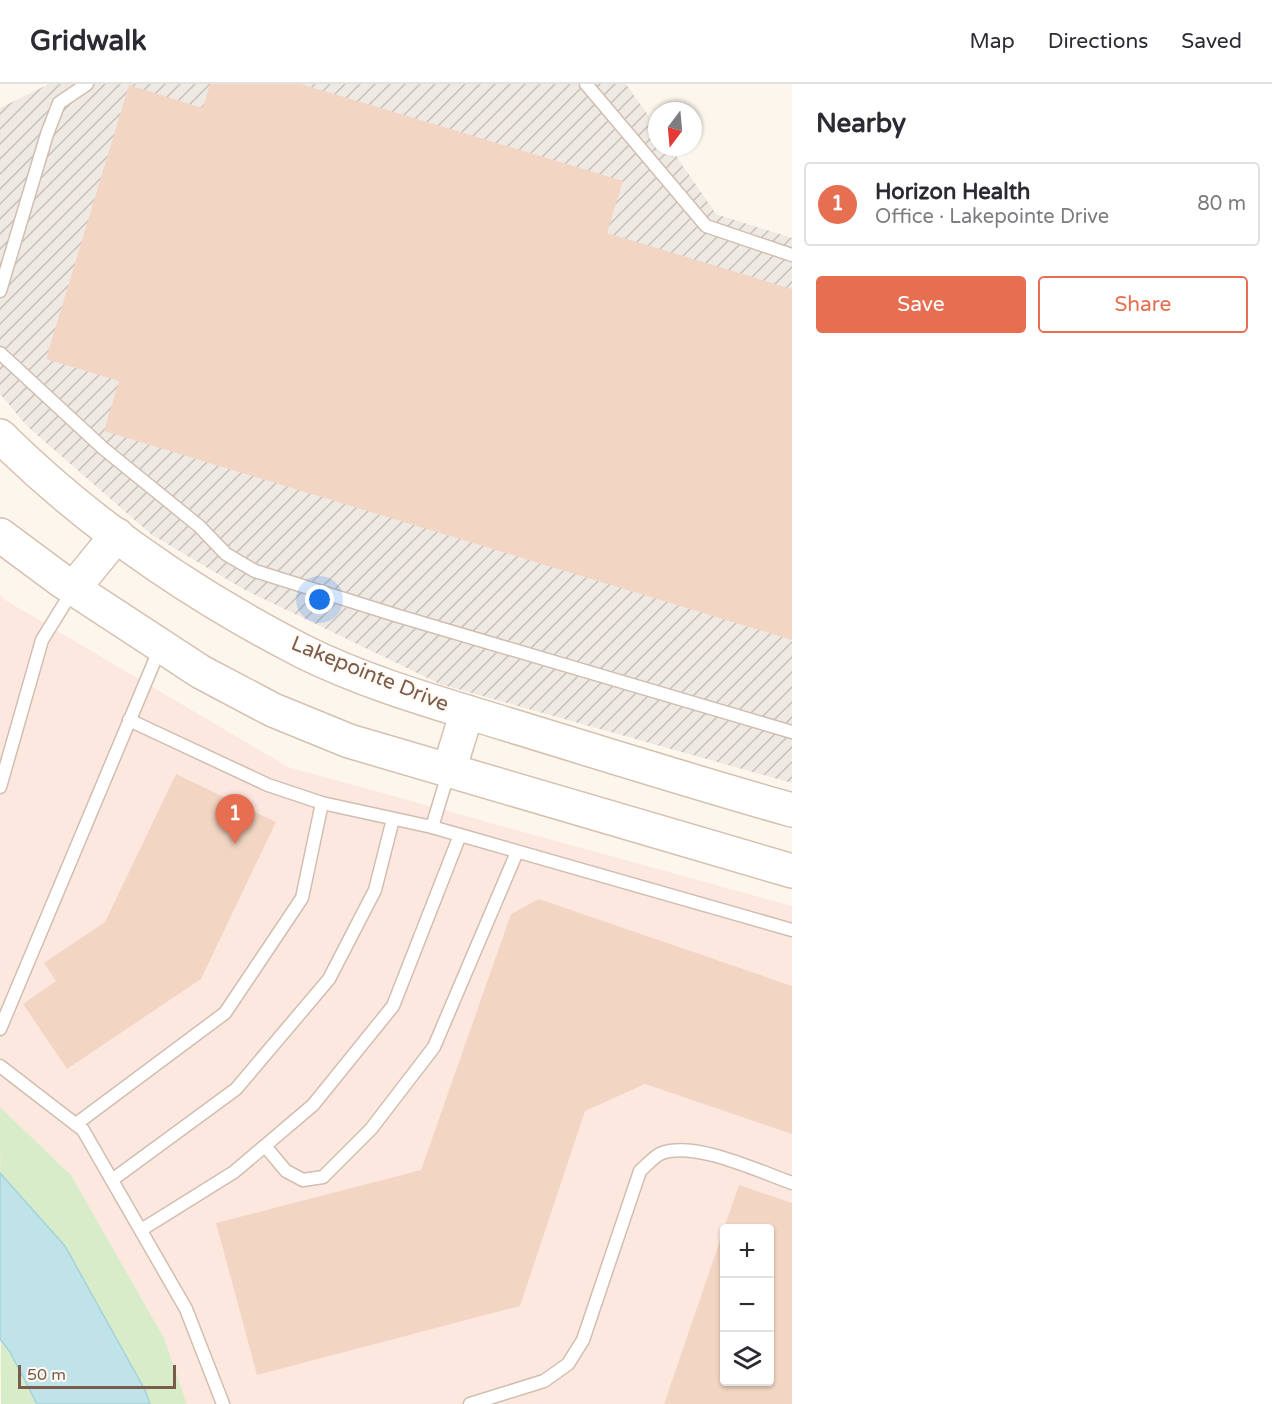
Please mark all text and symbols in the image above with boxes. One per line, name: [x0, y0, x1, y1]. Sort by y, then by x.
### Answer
text: Gridwalk: [30, 24, 147, 58]
text: Map: [969, 29, 1015, 54]
text: Directions: [1048, 29, 1148, 54]
text: Saved: [1181, 29, 1242, 54]
north arrow: [648, 102, 702, 156]
text: Nearby: [816, 108, 906, 139]
text: Horizon Health: [875, 179, 1030, 205]
text: 1: [831, 192, 844, 216]
text: 80 m: [1197, 192, 1246, 216]
text: Office · Lakepointe Drive: [875, 205, 1109, 229]
button: Save: [816, 276, 1026, 333]
button: Share: [1038, 276, 1248, 333]
your location: [305, 585, 334, 614]
street label: Lakepointe Drive: [288, 631, 453, 717]
pin: 1: [216, 794, 254, 844]
map controls: [720, 1224, 774, 1386]
button: +: [720, 1224, 774, 1278]
button: −: [720, 1278, 774, 1332]
button: layers: [720, 1332, 774, 1386]
scale bar: [18, 1362, 176, 1390]
text: 50 m: [27, 1365, 66, 1385]

